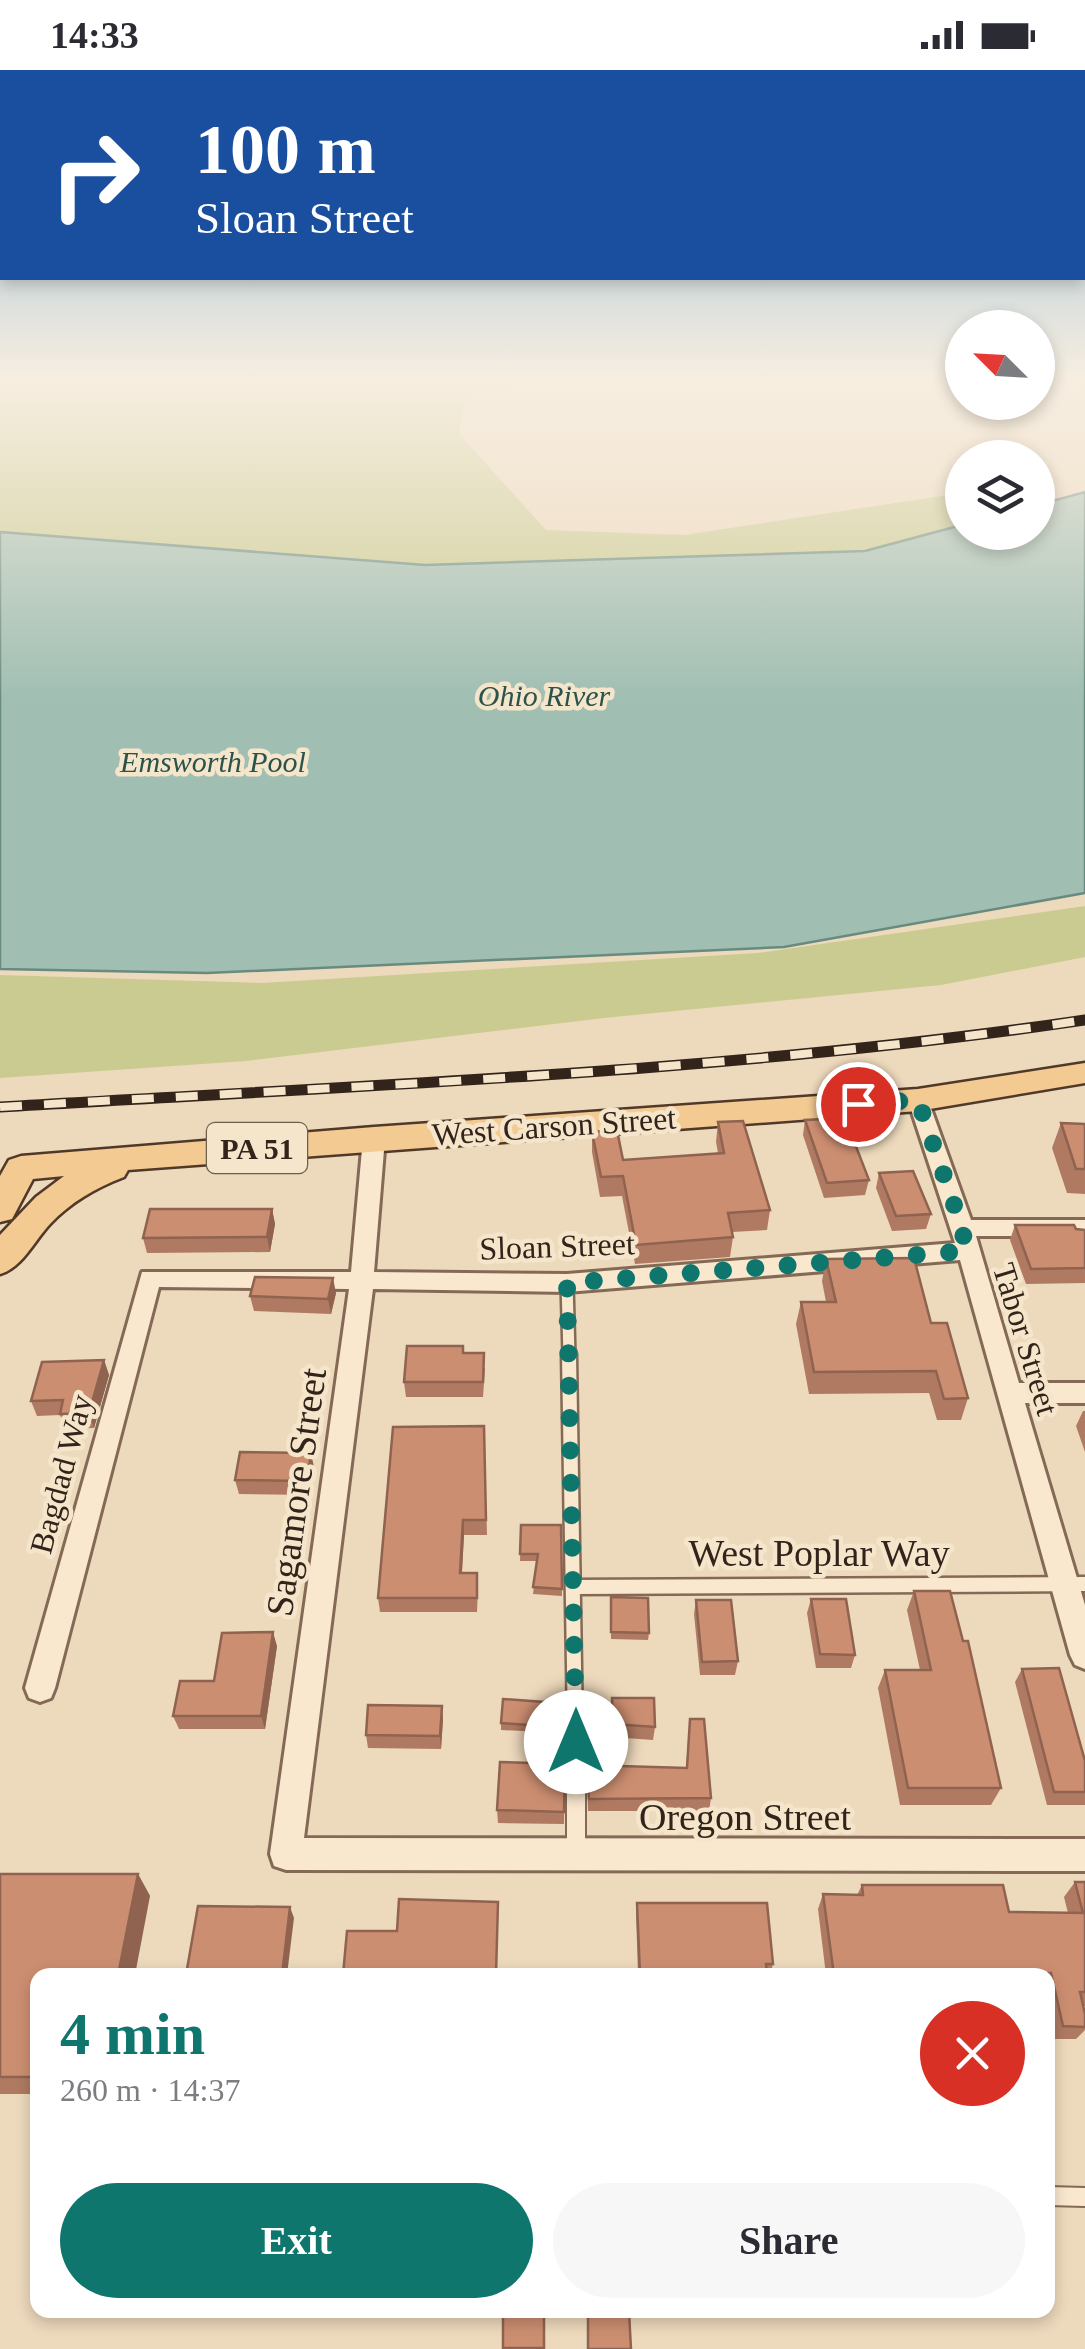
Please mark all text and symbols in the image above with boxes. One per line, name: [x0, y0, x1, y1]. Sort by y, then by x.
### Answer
text: 14:33: [50, 14, 139, 56]
icon: right: [30, 110, 160, 240]
text: 100 m: [195, 111, 376, 188]
text: Sloan Street: [195, 193, 414, 243]
north arrow: [945, 310, 1055, 420]
map controls: [945, 310, 1055, 550]
button: layers: [945, 440, 1055, 550]
water label: Ohio River: [478, 679, 611, 712]
water label: Emsworth Pool: [119, 745, 306, 778]
pin: [816, 1062, 901, 1147]
icon: arrive: [831, 1077, 886, 1132]
street label: West Carson Street: [431, 1100, 677, 1152]
road number: PA 51: [207, 1123, 307, 1173]
street label: Sloan Street: [479, 1225, 635, 1267]
street label: Tabor Street: [986, 1259, 1066, 1419]
street label: Sagamore Street: [258, 1365, 334, 1619]
street label: Bagdad Way: [23, 1391, 99, 1557]
street label: West Poplar Way: [688, 1532, 950, 1574]
position arrow: [524, 1690, 628, 1794]
street label: Oregon Street: [639, 1796, 851, 1838]
text: 4 min: [60, 2001, 205, 2067]
button: close: [920, 2001, 1025, 2106]
text: 260 m · 14:37: [60, 2072, 240, 2108]
button: Exit: [60, 2183, 533, 2298]
button: Share: [553, 2183, 1025, 2298]

